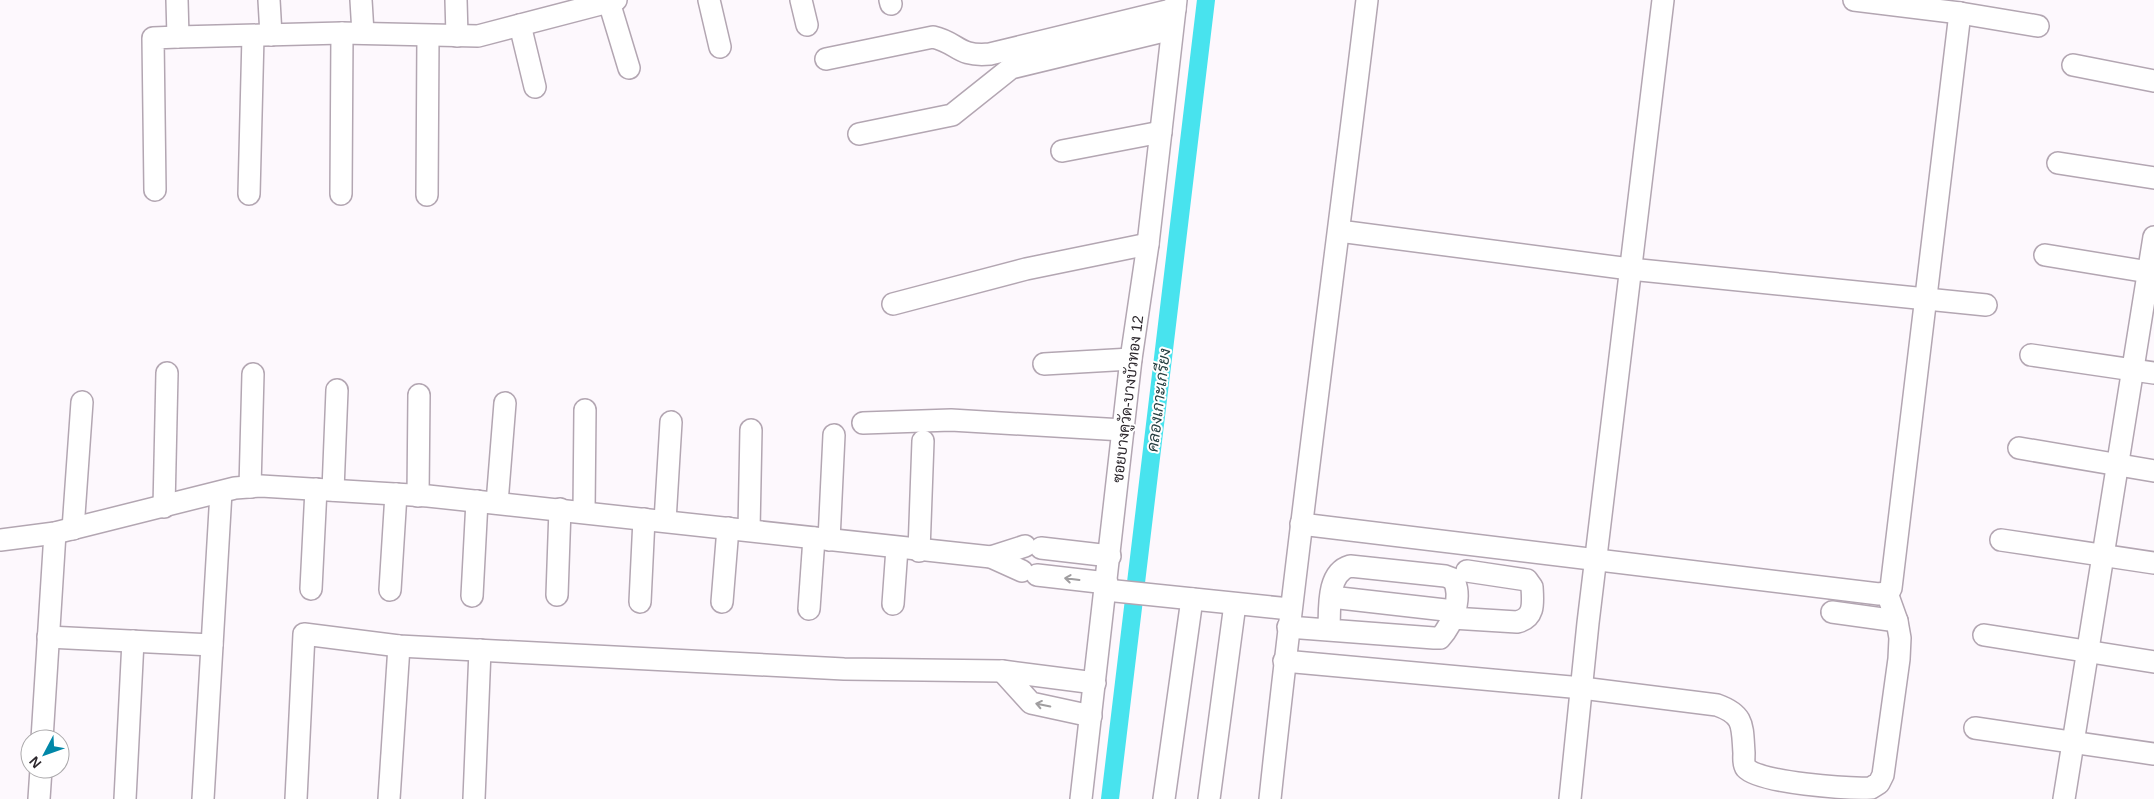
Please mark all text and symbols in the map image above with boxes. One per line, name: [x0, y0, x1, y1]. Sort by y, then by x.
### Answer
street label: ซอยบางคูวัด-บางบัวทอง 12: [1109, 314, 1148, 484]
water label: คลองเกาะเกรียง: [1141, 347, 1173, 453]
one-way arrow: [1064, 574, 1080, 584]
one-way arrow: [1036, 700, 1052, 710]
north arrow: [20, 729, 70, 779]
text: N: [26, 753, 45, 772]

